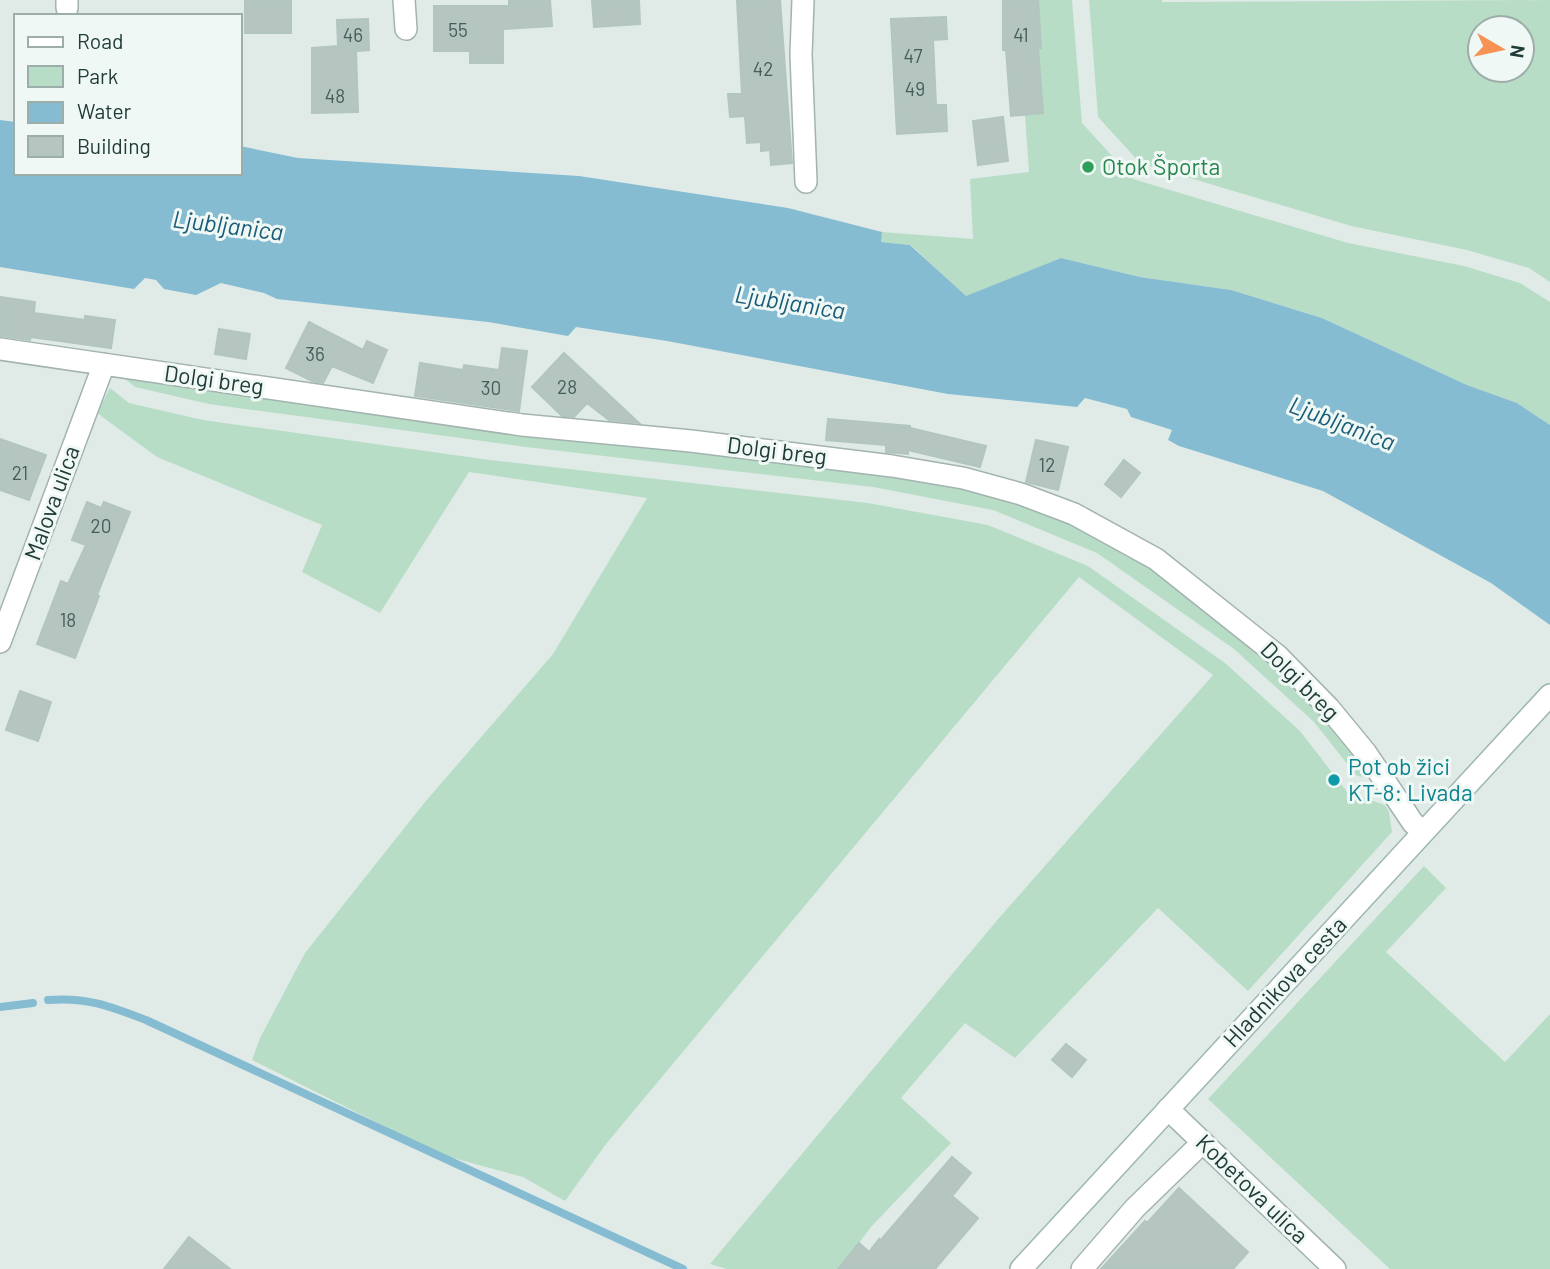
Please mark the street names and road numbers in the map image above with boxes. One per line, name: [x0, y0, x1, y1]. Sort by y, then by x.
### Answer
street label: Dolgi breg: [163, 358, 266, 400]
street label: Dolgi breg: [726, 430, 829, 470]
street label: Malova ulica: [17, 442, 85, 564]
street label: Dolgi breg: [1255, 635, 1346, 726]
street label: Hladnikova cesta: [1217, 910, 1352, 1052]
street label: Kobetova ulica: [1191, 1128, 1315, 1249]

